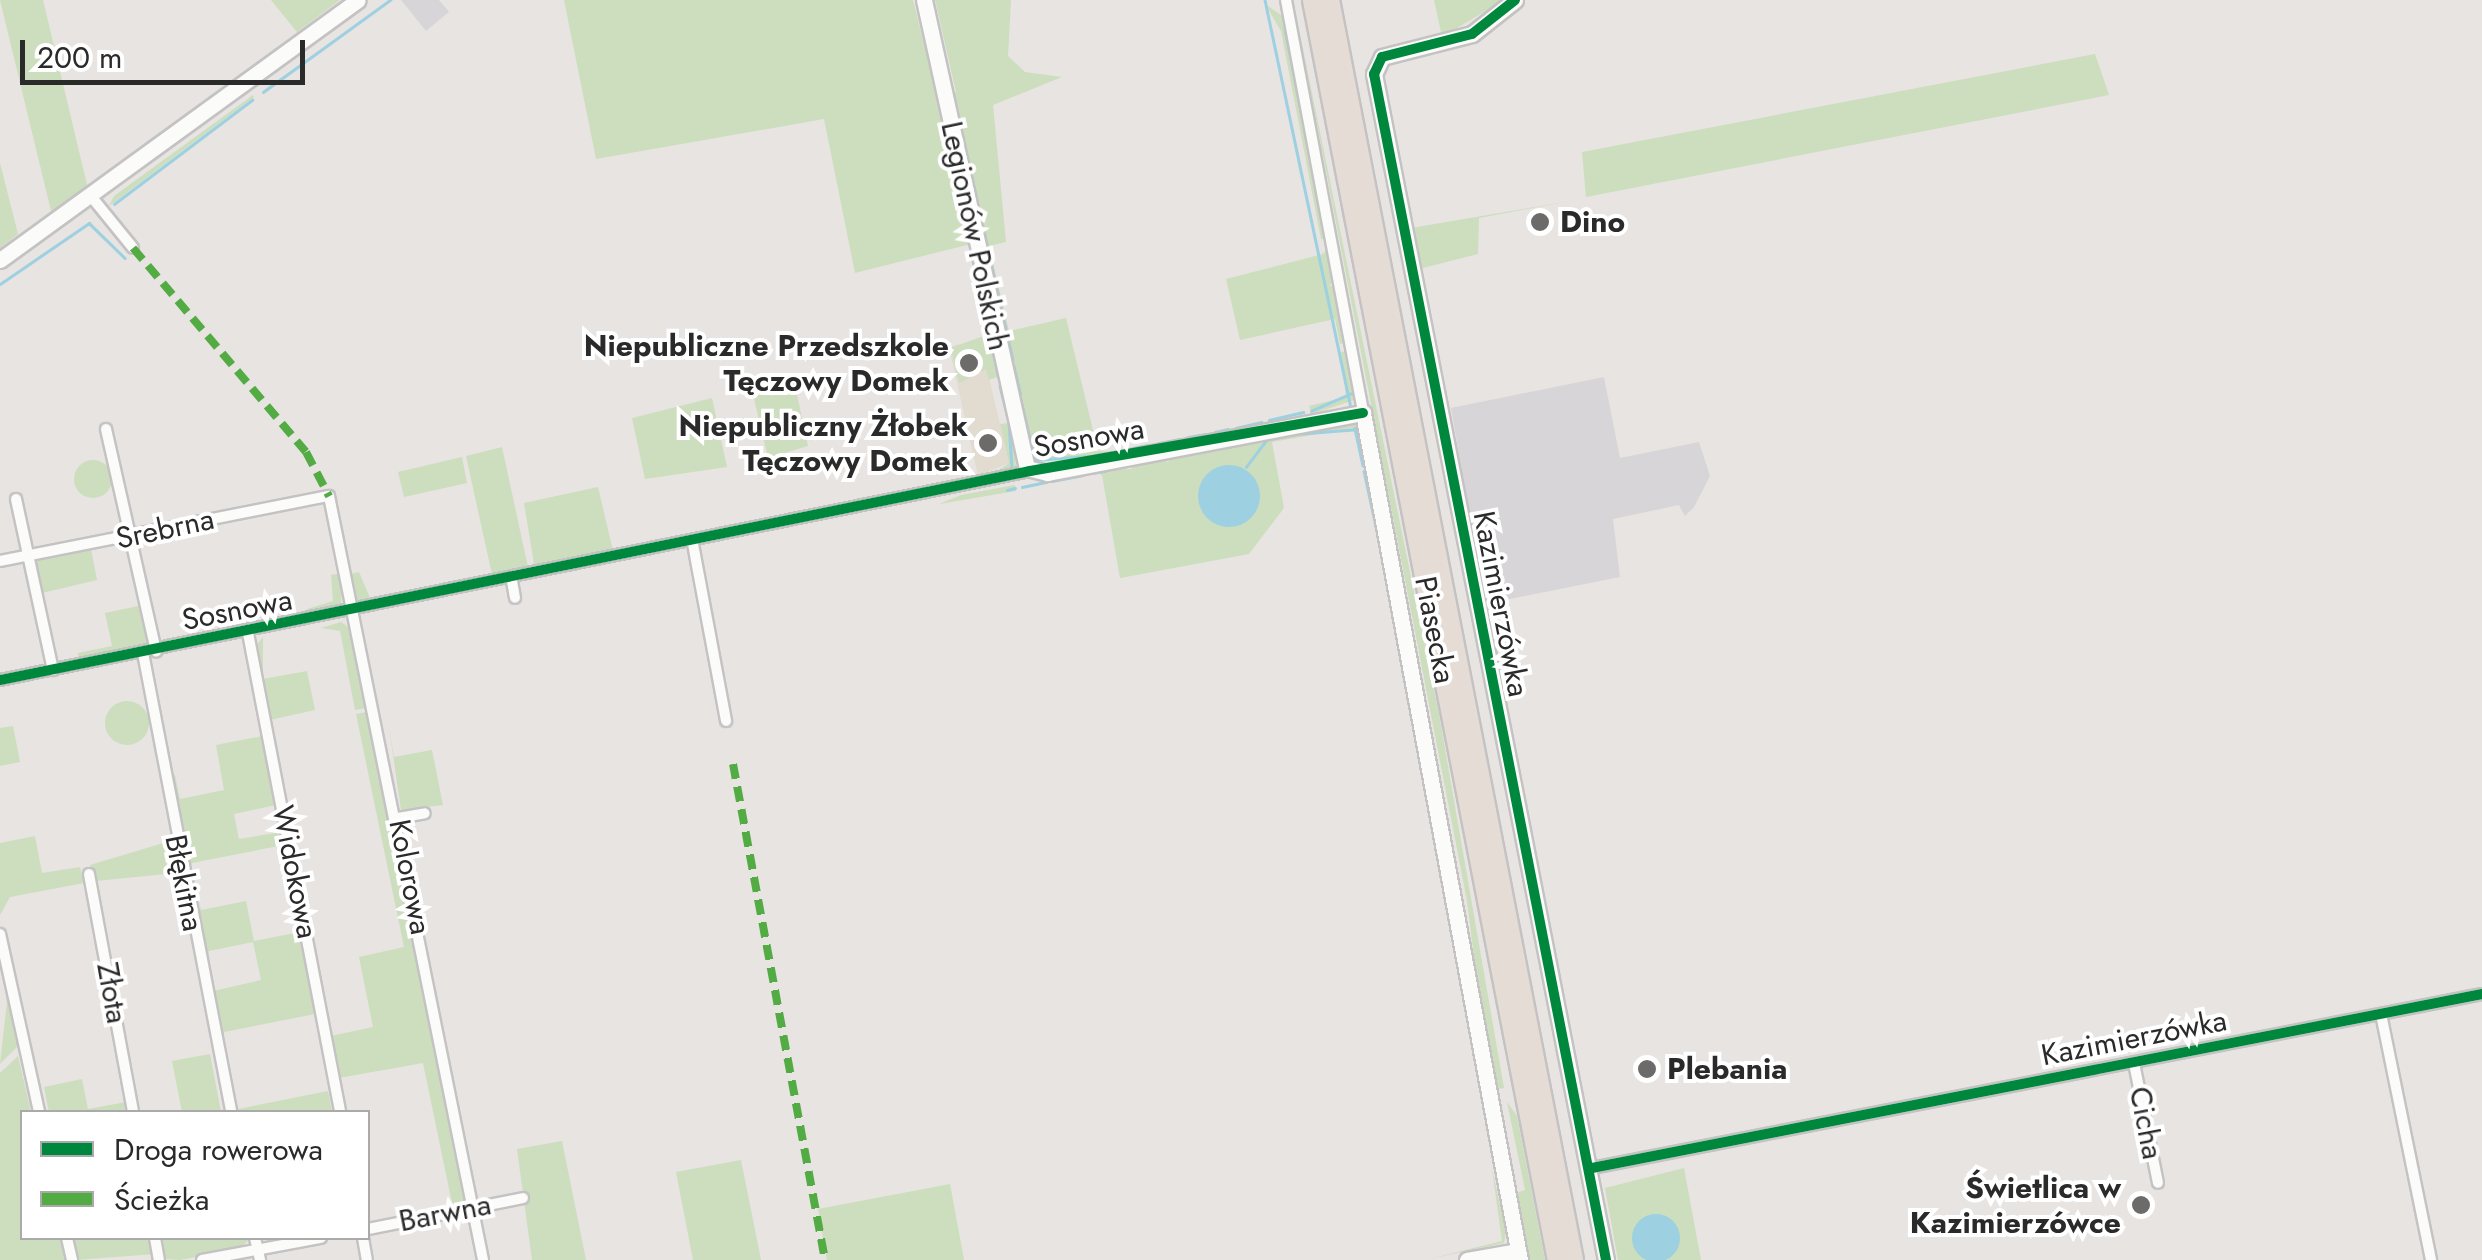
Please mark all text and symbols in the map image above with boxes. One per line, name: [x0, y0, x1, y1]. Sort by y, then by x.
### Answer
scale bar: [25, 20, 310, 82]
text: 200 m: [37, 36, 122, 79]
street label: Legionów Polskich: [933, 118, 1017, 354]
place label: Dino: [1560, 204, 1625, 240]
marker: Dino: [1529, 211, 1551, 233]
place label: Niepubliczne Przedszkole Tęczowy Domek: [584, 328, 949, 398]
marker: Niepubliczne Przedszkole Tęczowy Domek: [958, 352, 980, 374]
place label: Niepubliczny Żłobek Tęczowy Domek: [678, 408, 968, 478]
street label: Sosnowa: [1031, 411, 1147, 465]
marker: Niepubliczny Żłobek Tęczowy Domek: [977, 432, 999, 454]
street label: Srebrna: [113, 501, 217, 557]
street label: Kazimierzówka: [1465, 508, 1537, 700]
street label: Piasecka: [1407, 573, 1463, 687]
street label: Sosnowa: [179, 582, 295, 638]
street label: Widokowa: [264, 803, 326, 941]
street label: Kolorowa: [381, 816, 439, 938]
street label: Błękitna: [157, 832, 211, 934]
street label: Złota: [89, 960, 135, 1026]
street label: Kazimierzówka: [2038, 1002, 2230, 1074]
place label: Plebania: [1667, 1051, 1787, 1087]
marker: Plebania: [1636, 1058, 1658, 1080]
street label: Cicha: [2121, 1084, 2171, 1162]
legend: [20, 1110, 370, 1240]
text: Droga rowerowa: [114, 1128, 323, 1171]
place label: Świetlica w Kazimierzówce: [1910, 1170, 2121, 1240]
text: Ścieżka: [114, 1178, 209, 1221]
street label: Barwna: [396, 1186, 494, 1240]
marker: Świetlica w Kazimierzówce: [2130, 1194, 2152, 1216]

